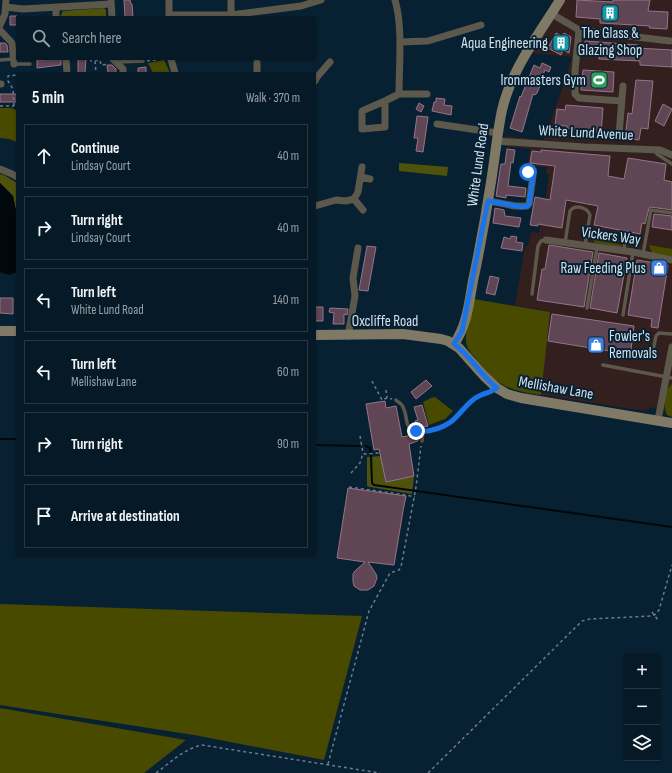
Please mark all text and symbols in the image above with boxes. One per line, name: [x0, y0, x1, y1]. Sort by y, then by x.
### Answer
building icon: The Glass & Glazing Shop: [600, 3, 620, 23]
search box: [16, 16, 316, 60]
place label: The Glass & Glazing Shop: [578, 24, 642, 60]
icon: search: [30, 27, 52, 49]
text: Search here: [62, 29, 122, 48]
building icon: Aqua Engineering: [551, 33, 571, 53]
place label: Aqua Engineering: [460, 34, 548, 53]
sports icon: Ironmasters Gym: [589, 70, 609, 90]
place label: Ironmasters Gym: [500, 71, 586, 90]
text: 5 min: [32, 88, 64, 108]
text: Walk · 370 m: [246, 90, 300, 106]
street label: White Lund Avenue: [538, 121, 634, 145]
street label: White Lund Road: [463, 122, 493, 208]
text: Continue: [71, 139, 120, 158]
icon: ahead: [33, 145, 55, 167]
text: 40 m: [277, 148, 299, 164]
text: Lindsay Court: [71, 158, 131, 174]
route start: [519, 163, 537, 181]
text: Turn right: [71, 211, 123, 230]
icon: right: [33, 217, 55, 239]
text: 40 m: [277, 220, 299, 236]
street label: Vickers Way: [580, 222, 642, 250]
text: Lindsay Court: [71, 230, 131, 246]
shop icon: Raw Feeding Plus: [649, 258, 669, 278]
place label: Raw Feeding Plus: [561, 259, 646, 278]
text: Turn left: [71, 283, 116, 302]
icon: left: [33, 289, 55, 311]
text: 140 m: [273, 292, 299, 308]
text: White Lund Road: [71, 302, 144, 318]
street label: Oxcliffe Road: [352, 312, 418, 331]
place label: Fowler's Removals: [609, 327, 657, 363]
shop icon: Fowler's Removals: [586, 335, 606, 355]
text: Turn left: [71, 355, 116, 374]
icon: left: [33, 361, 55, 383]
text: 60 m: [277, 364, 299, 380]
street label: Mellishaw Lane: [517, 372, 595, 404]
text: Mellishaw Lane: [71, 374, 137, 390]
route end: [407, 422, 425, 440]
icon: right: [33, 433, 55, 455]
text: Turn right: [71, 435, 123, 454]
text: 90 m: [277, 436, 299, 452]
icon: arrive: [33, 505, 55, 527]
text: Arrive at destination: [71, 507, 180, 526]
map controls: [624, 653, 660, 761]
button: +: [624, 653, 660, 689]
button: −: [624, 689, 660, 725]
button: layers: [624, 725, 660, 761]

